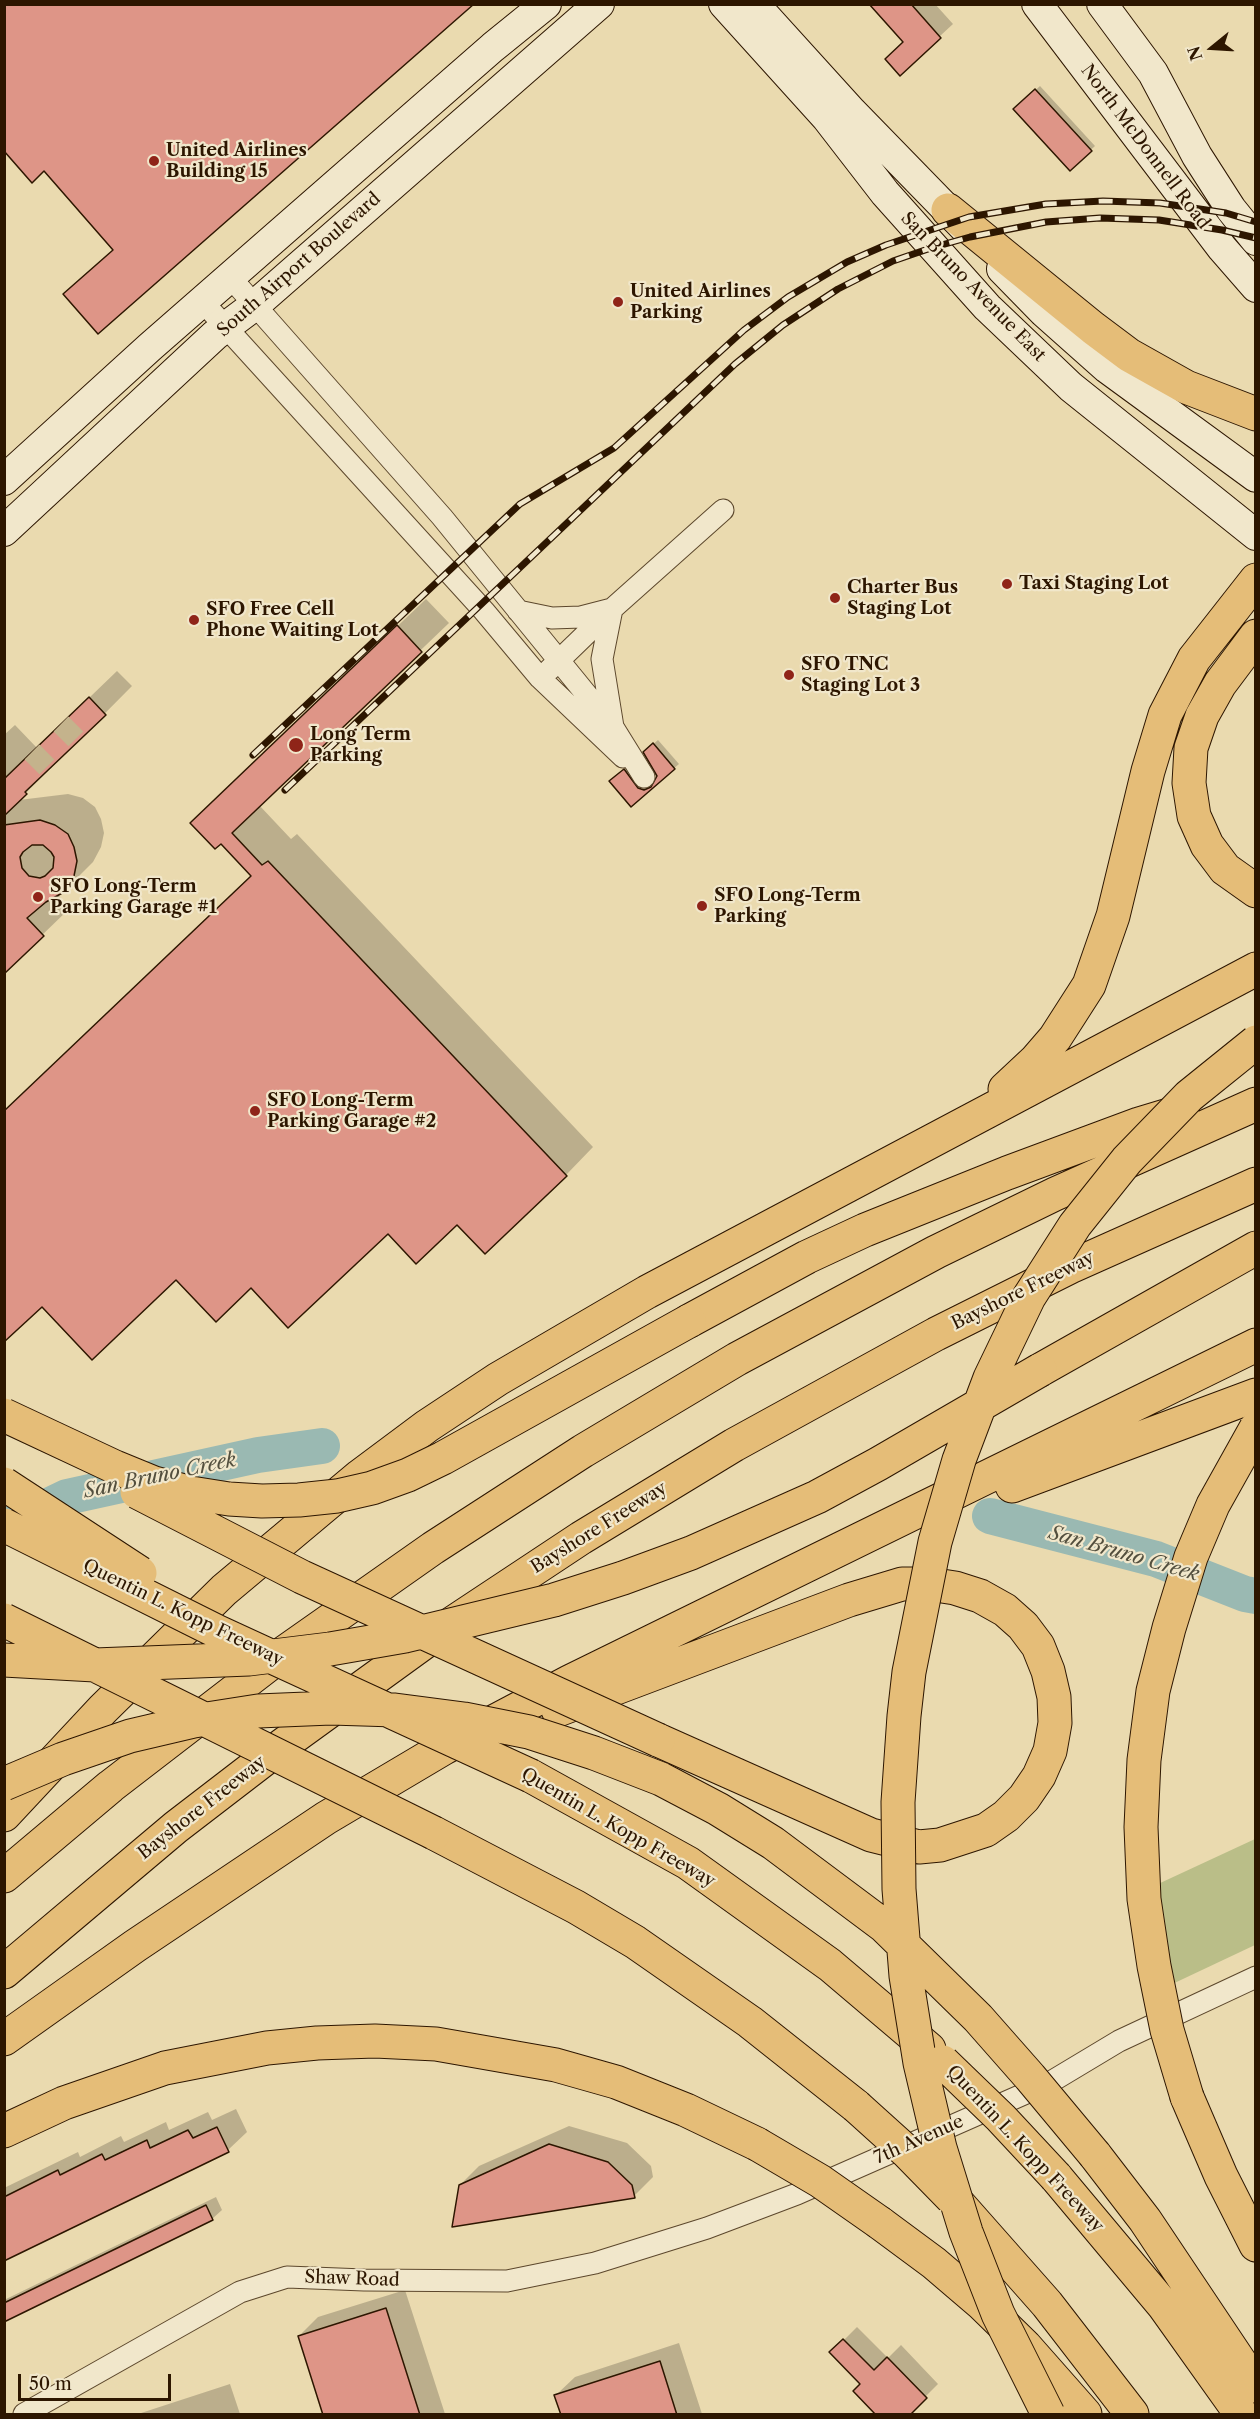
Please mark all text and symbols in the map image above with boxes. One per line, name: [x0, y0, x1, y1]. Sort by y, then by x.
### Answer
north arrow: [1182, 18, 1242, 78]
text: N: [1183, 44, 1207, 63]
street label: North McDonnell Road: [1076, 60, 1214, 234]
place label: United Airlines Building 15: [166, 140, 307, 182]
marker: United Airlines Building 15: [147, 154, 161, 168]
street label: South Airport Boulevard: [213, 188, 385, 342]
street label: San Bruno Avenue East: [896, 208, 1050, 366]
place label: United Airlines Parking: [630, 281, 771, 324]
marker: United Airlines Parking: [611, 295, 625, 309]
place label: Taxi Staging Lot: [1019, 573, 1169, 595]
place label: Charter Bus Staging Lot: [847, 577, 958, 620]
marker: Taxi Staging Lot: [1000, 577, 1014, 591]
marker: Charter Bus Staging Lot: [828, 591, 842, 605]
place label: SFO Free Cell Phone Waiting Lot: [206, 599, 379, 642]
marker: SFO Free Cell Phone Waiting Lot: [187, 613, 201, 627]
place label: SFO TNC Staging Lot 3: [801, 654, 920, 696]
marker: SFO TNC Staging Lot 3: [782, 668, 796, 682]
place label: Long Term Parking: [310, 724, 411, 766]
marker: Long Term Parking: [287, 736, 305, 754]
place label: SFO Long-Term Parking Garage #1: [50, 876, 217, 918]
place label: SFO Long-Term Parking: [714, 885, 861, 928]
marker: SFO Long-Term Parking Garage #1: [31, 890, 45, 904]
marker: SFO Long-Term Parking: [695, 899, 709, 913]
place label: SFO Long-Term Parking Garage #2: [267, 1090, 436, 1132]
marker: SFO Long-Term Parking Garage #2: [248, 1104, 262, 1118]
street label: Bayshore Freeway: [948, 1247, 1098, 1335]
water label: San Bruno Creek: [82, 1448, 238, 1504]
street label: Bayshore Freeway: [527, 1478, 671, 1578]
water label: San Bruno Creek: [1046, 1521, 1202, 1587]
street label: Quentin L. Kopp Freeway: [79, 1555, 287, 1671]
street label: Bayshore Freeway: [134, 1751, 270, 1865]
street label: Quentin L. Kopp Freeway: [517, 1764, 719, 1892]
street label: Quentin L. Kopp Freeway: [942, 2061, 1108, 2237]
street label: 7th Avenue: [871, 2111, 967, 2169]
street label: Shaw Road: [304, 2267, 400, 2291]
scale bar: [21, 2362, 174, 2400]
text: 50 m: [29, 2373, 72, 2395]

